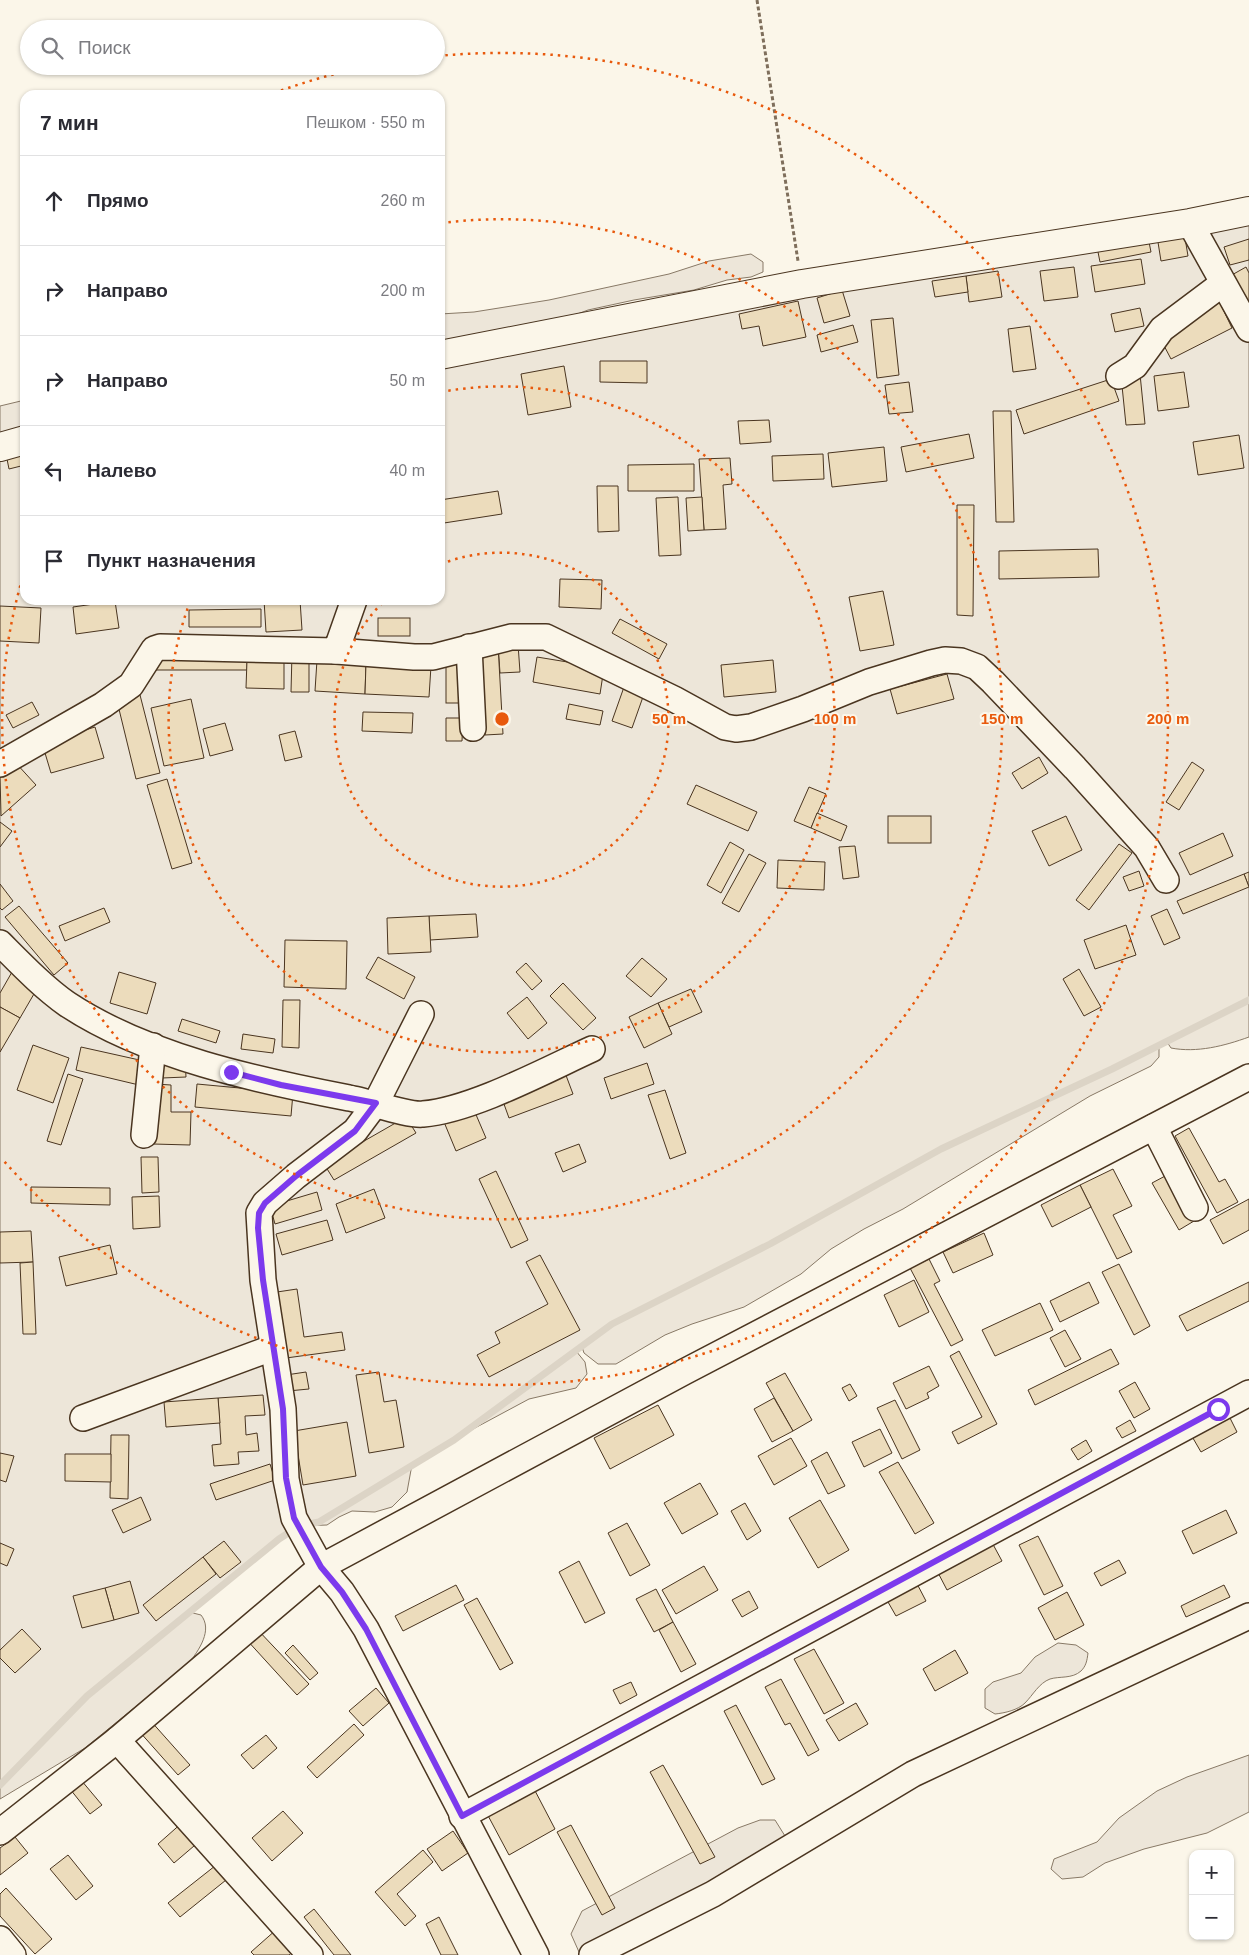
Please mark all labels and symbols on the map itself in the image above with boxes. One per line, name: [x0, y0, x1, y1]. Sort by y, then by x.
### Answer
centre of rings: [493, 710, 511, 728]
text: 50 m: [652, 710, 686, 727]
text: 100 m: [814, 710, 856, 727]
text: 150 m: [981, 710, 1023, 727]
text: 200 m: [1147, 710, 1189, 727]
route end: [220, 1061, 243, 1084]
route start: [1207, 1398, 1230, 1421]

